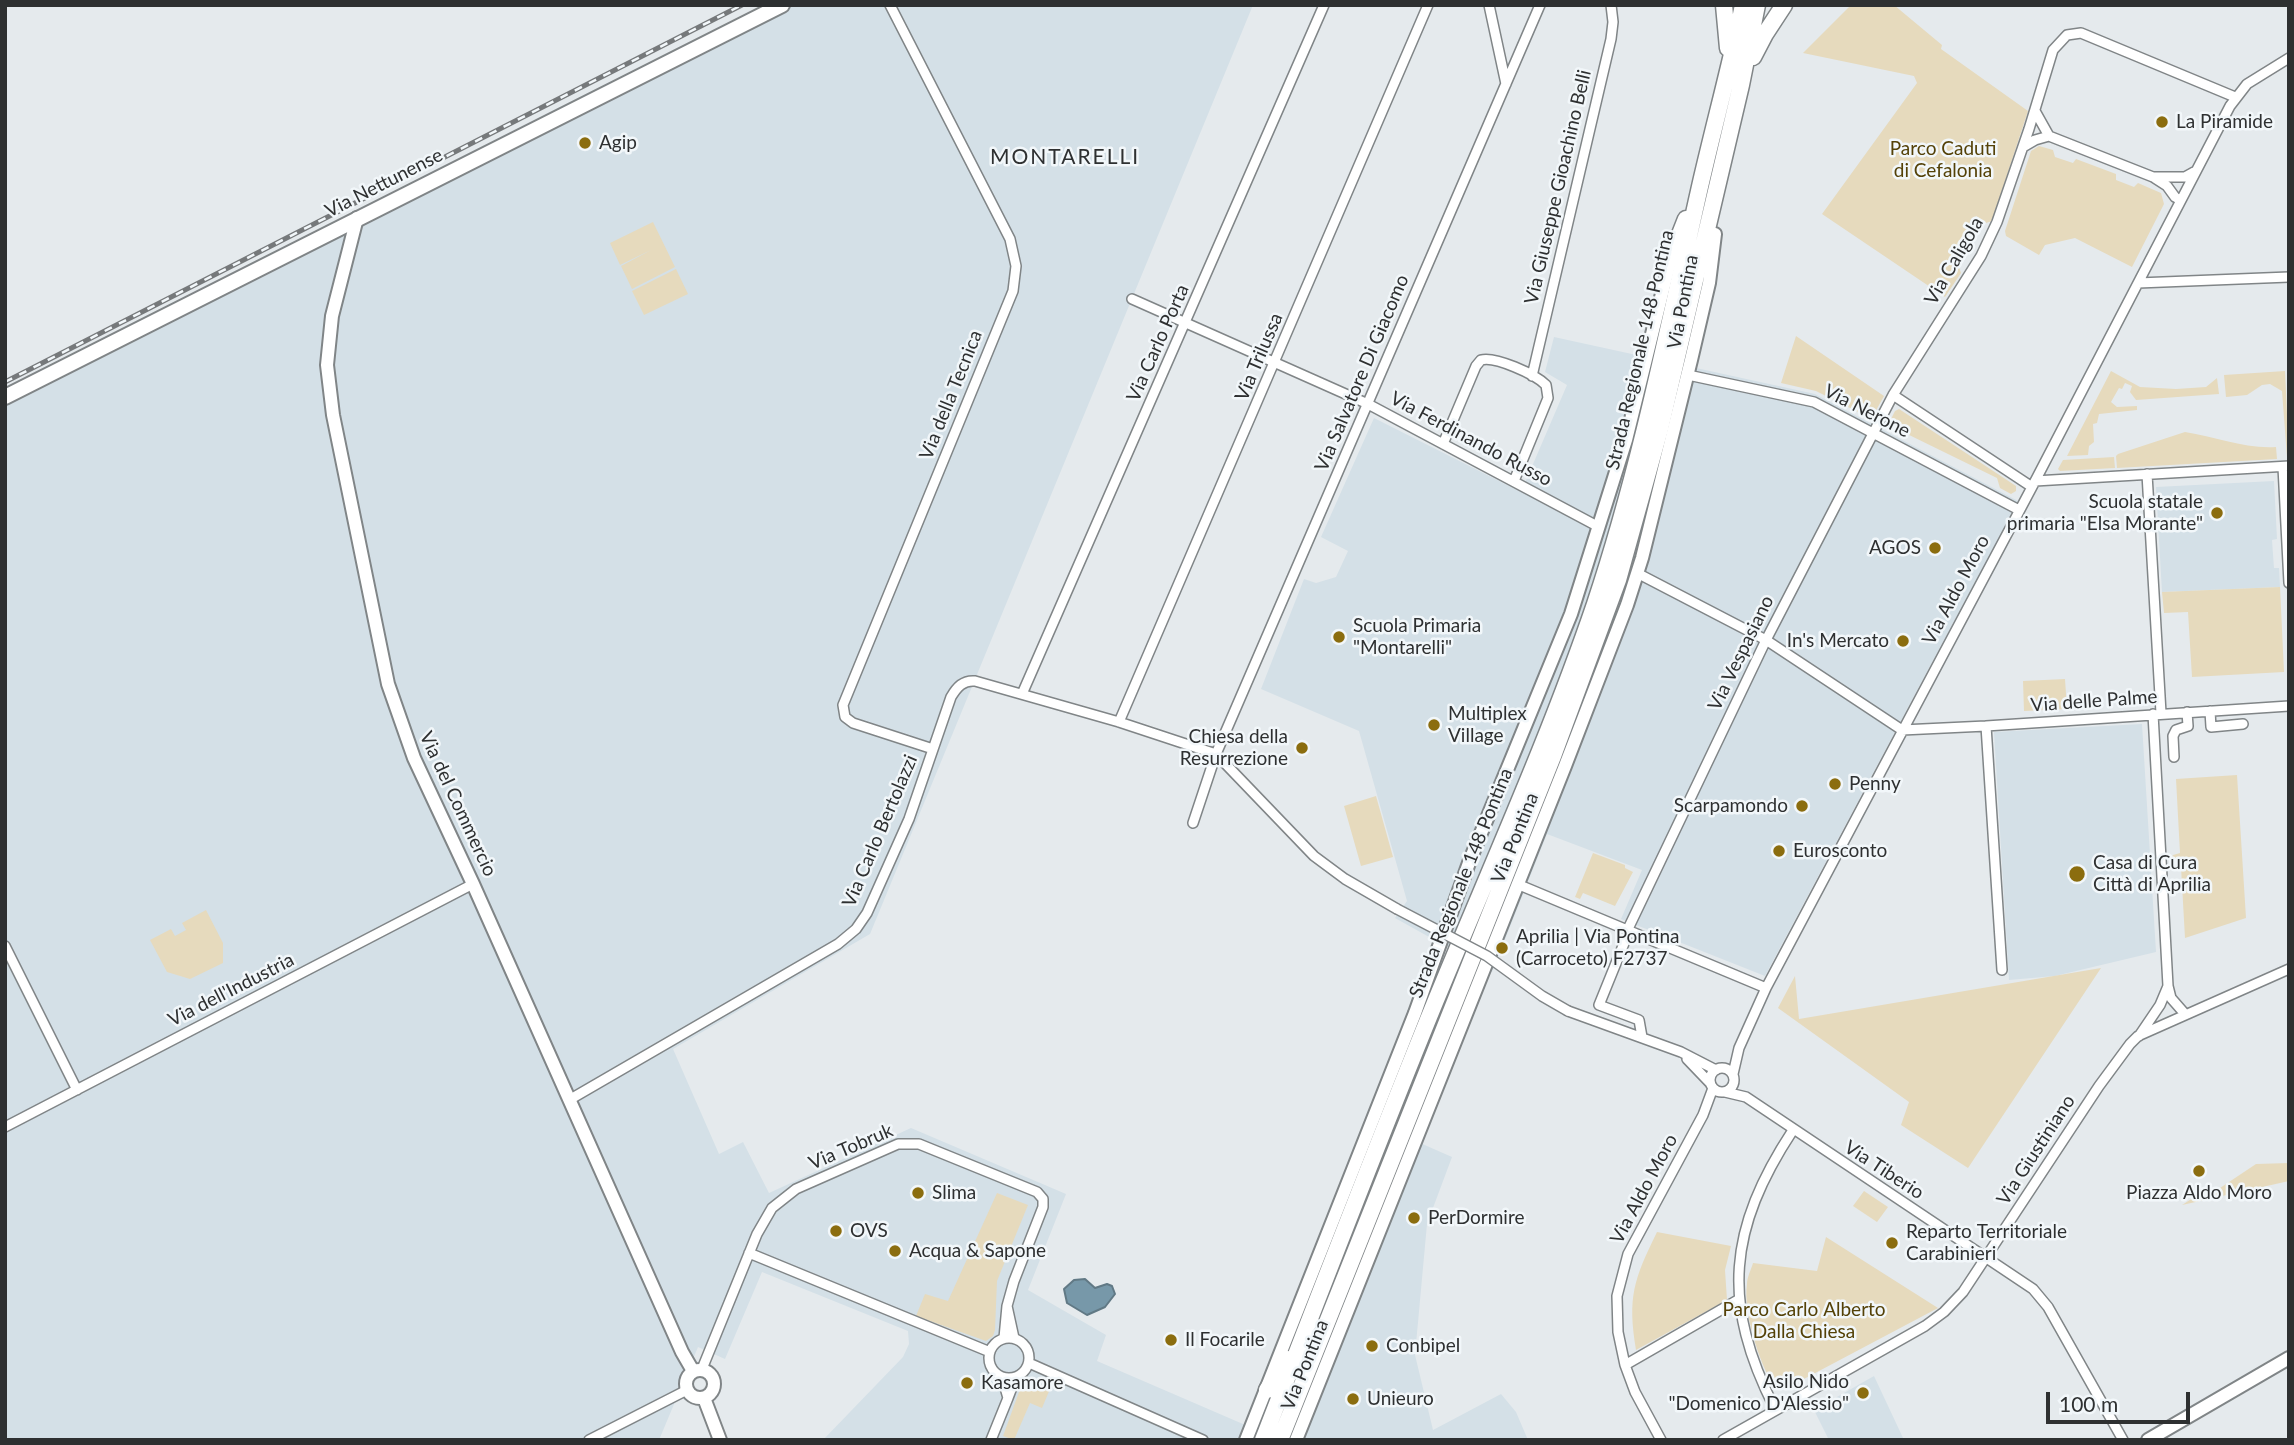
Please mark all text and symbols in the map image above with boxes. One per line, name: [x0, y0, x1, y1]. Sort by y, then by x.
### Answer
street label: Via Giuseppe Gioachino Belli: [1520, 68, 1596, 306]
place label: La Piramide: [2176, 111, 2273, 133]
marker: La Piramide: [2154, 114, 2170, 130]
place label: Agip: [599, 132, 637, 154]
marker: Agip: [577, 135, 593, 151]
park label: Parco Caduti di Cefalonia: [1890, 138, 1996, 182]
street label: Via Nettunense: [321, 144, 447, 222]
district label: MONTARELLI: [991, 144, 1139, 170]
street label: Via Caligola: [1920, 213, 1988, 309]
street label: Strada Regionale 148 Pontina: [1601, 228, 1679, 472]
street label: Via Pontina: [1663, 253, 1703, 351]
street label: Via Salvatore Di Giacomo: [1310, 271, 1414, 475]
street label: Via Carlo Porta: [1122, 281, 1194, 405]
street label: Via Trilussa: [1230, 310, 1288, 404]
street label: Via della Tecnica: [915, 327, 987, 463]
street label: Via Nerone: [1820, 380, 1914, 442]
street label: Via Ferdinando Russo: [1386, 387, 1556, 491]
place label: Scuola statale primaria "Elsa Morante": [2007, 491, 2203, 535]
marker: Scuola statale primaria "Elsa Morante": [2209, 505, 2225, 521]
street label: Via Aldo Moro: [1918, 531, 1994, 649]
place label: AGOS: [1869, 537, 1921, 559]
marker: AGOS: [1927, 540, 1943, 556]
street label: Via Vespasiano: [1703, 592, 1779, 714]
place label: Scuola Primaria "Montarelli": [1353, 615, 1481, 659]
marker: Scuola Primaria "Montarelli": [1331, 629, 1347, 645]
place label: In's Mercato: [1787, 630, 1889, 652]
marker: In's Mercato: [1895, 633, 1911, 649]
street label: Via delle Palme: [2030, 685, 2158, 717]
place label: Multiplex Village: [1448, 703, 1527, 747]
marker: Multiplex Village: [1426, 717, 1442, 733]
place label: Chiesa della Resurrezione: [1180, 726, 1288, 770]
street label: Via del Commercio: [414, 728, 502, 880]
marker: Chiesa della Resurrezione: [1294, 740, 1310, 756]
street label: Via Carlo Bertolazzi: [838, 751, 922, 911]
street label: Strada Regionale 148 Pontina: [1404, 765, 1518, 1001]
place label: Penny: [1849, 773, 1901, 795]
marker: Penny: [1827, 776, 1843, 792]
street label: Via Pontina: [1487, 789, 1543, 887]
place label: Scarpamondo: [1674, 795, 1788, 817]
marker: Scarpamondo: [1794, 798, 1810, 814]
place label: Eurosconto: [1793, 840, 1887, 862]
marker: Eurosconto: [1771, 843, 1787, 859]
place label: Casa di Cura Città di Aprilia: [2093, 852, 2211, 896]
marker: Casa di Cura Città di Aprilia: [2067, 864, 2087, 884]
place label: Aprilia | Via Pontina (Carroceto) F2737: [1516, 926, 1680, 970]
marker: Aprilia | Via Pontina (Carroceto) F2737: [1494, 940, 1510, 956]
street label: Via dell'Industria: [164, 948, 298, 1032]
street label: Via Giustiniano: [1992, 1091, 2080, 1209]
street label: Via Tobruk: [805, 1119, 897, 1175]
street label: Via Aldo Moro: [1606, 1130, 1682, 1248]
street label: Via Tiberio: [1840, 1136, 1928, 1204]
marker: Piazza Aldo Moro: [2191, 1163, 2207, 1179]
place label: Slima: [932, 1182, 976, 1204]
place label: Piazza Aldo Moro: [2126, 1182, 2272, 1204]
marker: Slima: [910, 1185, 926, 1201]
place label: PerDormire: [1428, 1207, 1524, 1229]
marker: PerDormire: [1406, 1210, 1422, 1226]
place label: OVS: [850, 1220, 888, 1242]
place label: Reparto Territoriale Carabinieri: [1906, 1221, 2067, 1265]
marker: OVS: [828, 1223, 844, 1239]
marker: Reparto Territoriale Carabinieri: [1884, 1235, 1900, 1251]
place label: Acqua & Sapone: [909, 1240, 1046, 1262]
marker: Acqua & Sapone: [887, 1243, 903, 1259]
park label: Parco Carlo Alberto Dalla Chiesa: [1722, 1299, 1886, 1343]
street label: Via Pontina: [1277, 1316, 1333, 1414]
place label: Il Focarile: [1185, 1329, 1265, 1351]
marker: Il Focarile: [1163, 1332, 1179, 1348]
place label: Conbipel: [1386, 1335, 1460, 1357]
marker: Conbipel: [1364, 1338, 1380, 1354]
place label: Asilo Nido "Domenico D'Alessio": [1668, 1371, 1849, 1415]
place label: Kasamore: [981, 1372, 1064, 1394]
marker: Kasamore: [959, 1375, 975, 1391]
scale bar: [2049, 1378, 2192, 1422]
marker: Asilo Nido "Domenico D'Alessio": [1855, 1385, 1871, 1401]
place label: Unieuro: [1367, 1388, 1434, 1410]
marker: Unieuro: [1345, 1391, 1361, 1407]
text: 100 m: [2059, 1391, 2118, 1416]

